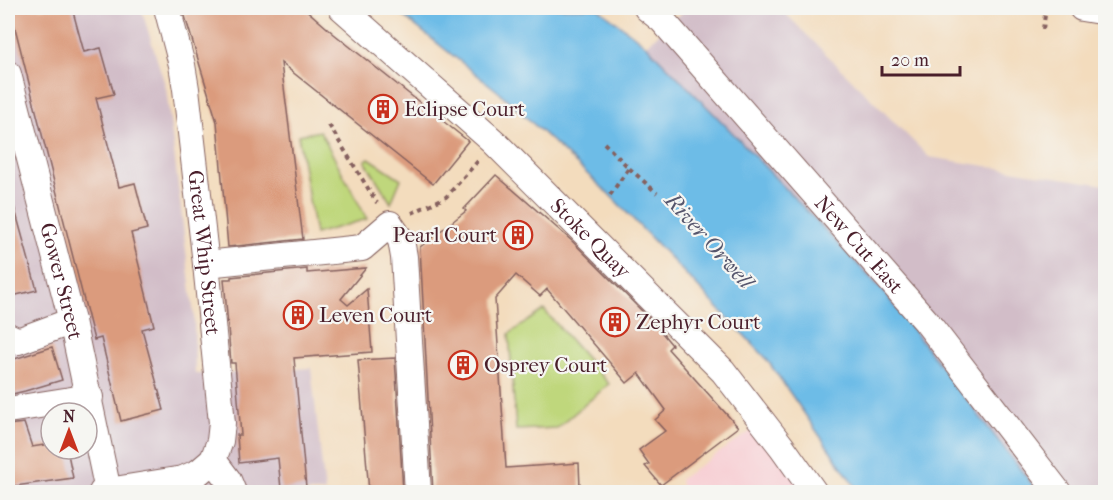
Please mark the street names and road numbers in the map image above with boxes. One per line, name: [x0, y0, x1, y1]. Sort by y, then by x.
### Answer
street label: Great Whip Street: [183, 169, 225, 337]
street label: New Cut East: [810, 191, 909, 299]
street label: Stoke Quay: [546, 194, 636, 284]
street label: Gower Street: [35, 220, 88, 342]

